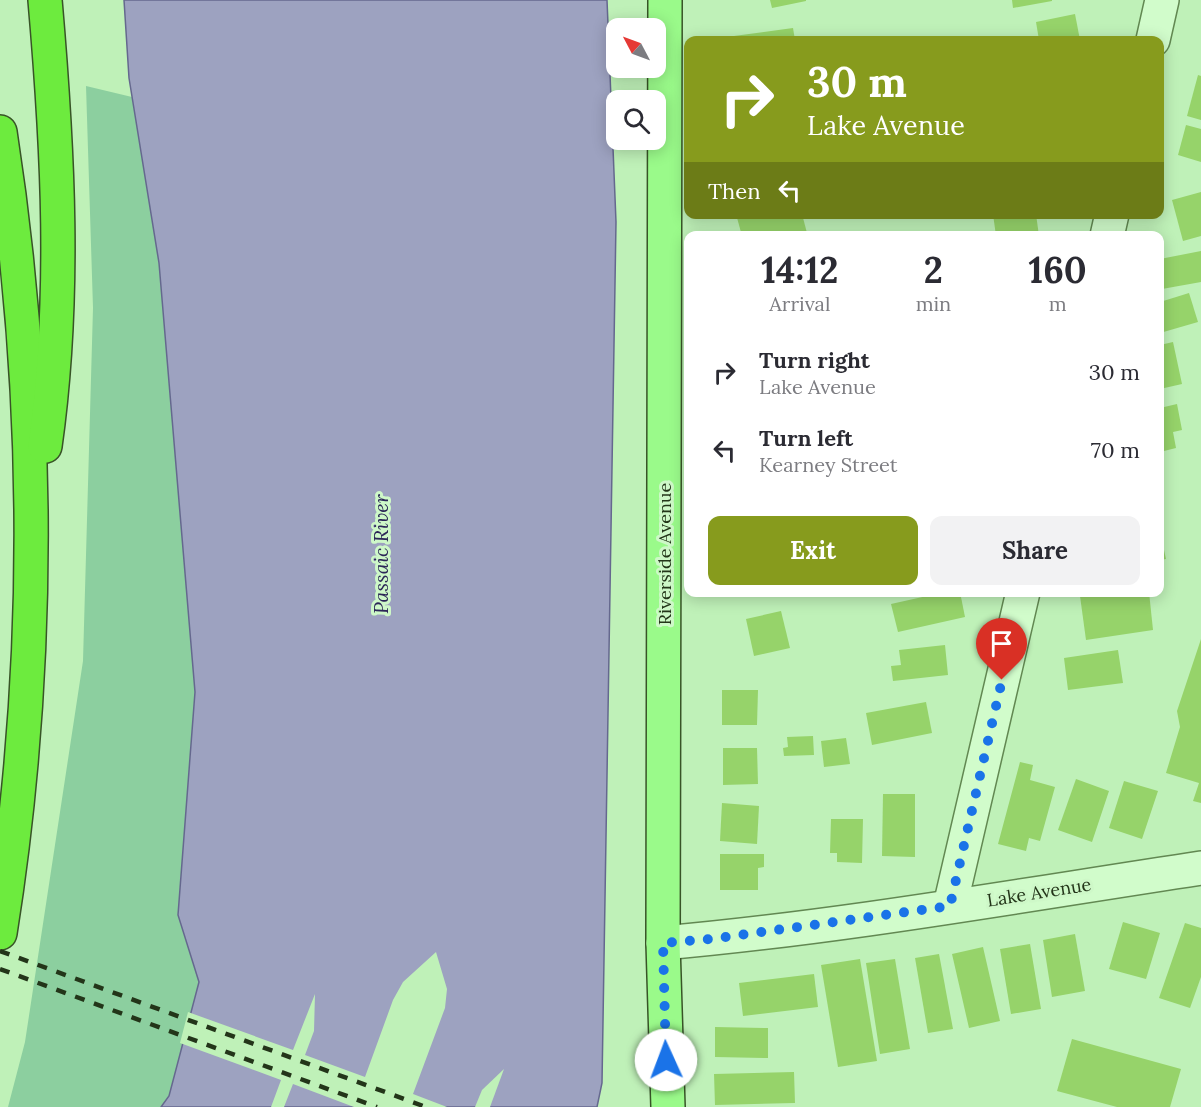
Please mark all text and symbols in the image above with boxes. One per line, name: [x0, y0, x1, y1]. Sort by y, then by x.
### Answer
north arrow: [606, 18, 666, 78]
map controls: [606, 18, 666, 150]
text: 30 m: [807, 55, 907, 109]
icon: right: [708, 60, 786, 138]
button: search: [606, 90, 666, 150]
text: Lake Avenue: [807, 108, 965, 142]
icon: left: [773, 174, 806, 207]
text: Then: [708, 177, 761, 205]
text: 14:12: [761, 247, 838, 293]
text: 2: [924, 247, 943, 293]
text: 160: [1029, 247, 1087, 293]
text: Arrival: [769, 291, 830, 316]
text: min: [916, 291, 951, 316]
text: m: [1049, 291, 1067, 316]
text: Turn right: [759, 346, 870, 374]
icon: right: [708, 356, 741, 389]
text: 30 m: [1089, 358, 1140, 386]
text: Lake Avenue: [759, 374, 876, 399]
text: Turn left: [759, 424, 853, 452]
icon: left: [708, 434, 741, 467]
text: 70 m: [1091, 436, 1140, 464]
text: Kearney Street: [759, 452, 898, 477]
street label: Riverside Avenue: [653, 482, 676, 625]
water label: Passaic River: [368, 493, 393, 614]
button: Exit: [708, 516, 918, 585]
button: Share: [930, 516, 1140, 585]
pin: [976, 618, 1027, 680]
icon: arrive: [985, 627, 1018, 660]
street label: Lake Avenue: [985, 872, 1093, 912]
position arrow: [634, 1028, 698, 1092]

